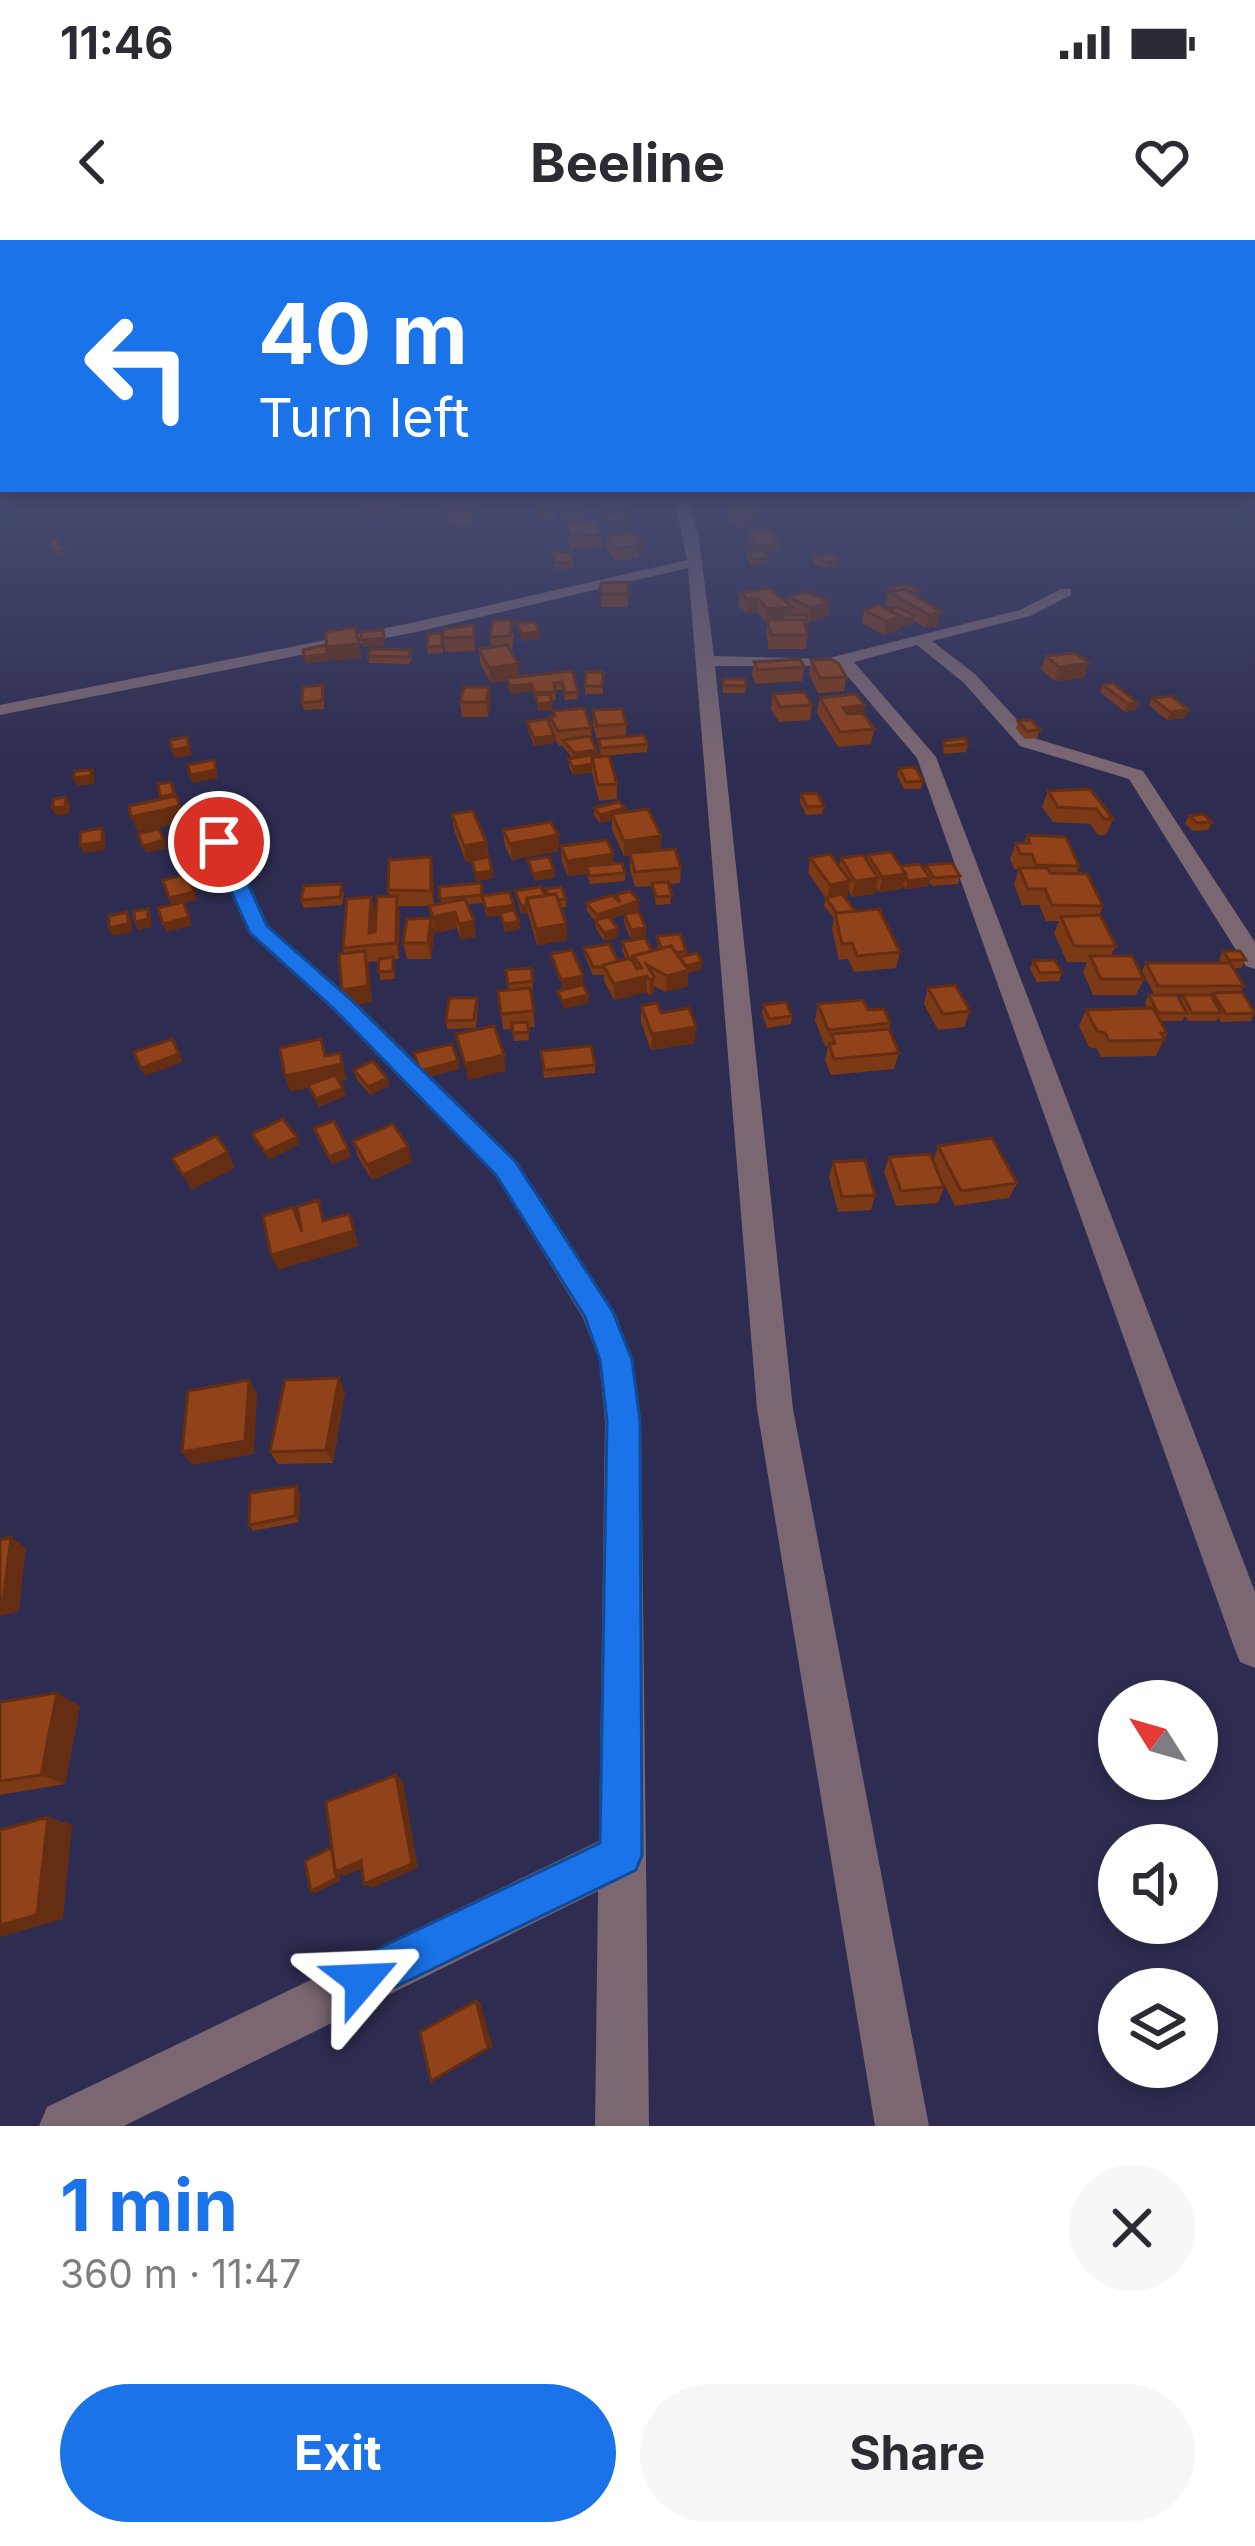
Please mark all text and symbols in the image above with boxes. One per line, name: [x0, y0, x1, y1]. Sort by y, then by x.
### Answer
text: 11:46: [60, 15, 174, 70]
icon: back: [60, 129, 126, 195]
icon: heart: [1129, 129, 1195, 195]
text: Beeline: [530, 130, 725, 195]
text: 40 m: [258, 283, 468, 384]
icon: left: [60, 288, 216, 444]
text: Turn left: [258, 385, 469, 450]
pin: [168, 791, 270, 893]
icon: arrive: [186, 809, 252, 875]
north arrow: [1098, 1680, 1218, 1800]
map controls: [1098, 1680, 1218, 2088]
button: sound: [1098, 1824, 1218, 1944]
position arrow: [299, 1917, 425, 2043]
button: layers: [1098, 1968, 1218, 2088]
text: 1 min: [60, 2161, 238, 2248]
button: close: [1069, 2165, 1195, 2291]
text: 360 m · 11:47: [60, 2250, 301, 2297]
button: Exit: [60, 2384, 616, 2522]
button: Share: [640, 2384, 1195, 2522]

